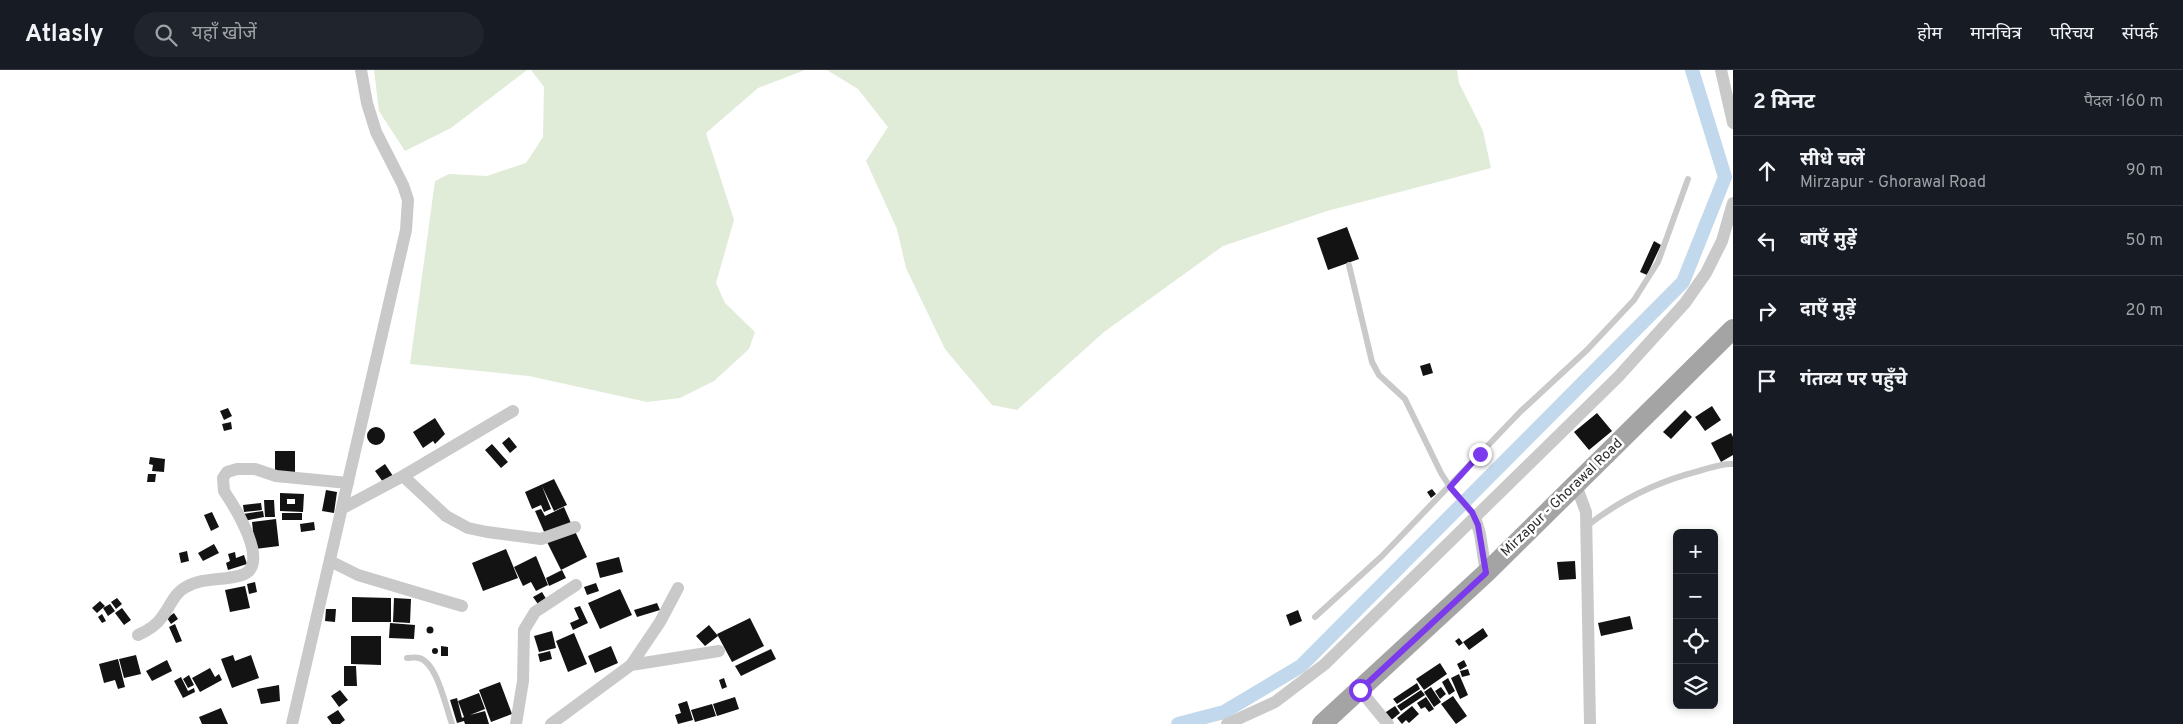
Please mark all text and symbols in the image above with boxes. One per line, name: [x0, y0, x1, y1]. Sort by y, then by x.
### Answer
search box: [134, 12, 484, 57]
text: Atlasly: [25, 20, 104, 50]
icon: search: [152, 21, 180, 49]
text: यहाँ खोजें: [192, 22, 257, 46]
text: होम: [1917, 23, 1942, 46]
text: मानचित्र: [1970, 23, 2022, 46]
text: परिचय: [2050, 23, 2094, 46]
text: संपर्क: [2122, 23, 2158, 46]
text: 2 मिनट: [1753, 89, 1815, 116]
text: पैदल · 160 m: [2084, 92, 2163, 112]
text: सीधे चलें: [1800, 148, 1865, 172]
icon: ahead: [1753, 157, 1781, 185]
text: 90 m: [2126, 161, 2163, 181]
text: Mirzapur - Ghorawal Road: [1800, 173, 1986, 193]
icon: left: [1753, 227, 1781, 255]
text: बाएँ मुड़ें: [1800, 228, 1857, 252]
text: 50 m: [2126, 231, 2163, 251]
icon: right: [1753, 297, 1781, 325]
text: दाएँ मुड़ें: [1800, 298, 1856, 322]
text: 20 m: [2126, 301, 2163, 321]
icon: arrive: [1753, 367, 1781, 395]
text: गंतव्य पर पहुँचे: [1800, 368, 1907, 392]
street label: Mirzapur - Ghorawal Road: [1498, 435, 1626, 561]
route end: [1469, 443, 1492, 466]
map controls: [1673, 529, 1718, 709]
button: +: [1673, 529, 1718, 574]
button: −: [1673, 574, 1718, 619]
button: locate: [1673, 619, 1718, 664]
button: layers: [1673, 664, 1718, 709]
route start: [1349, 679, 1372, 702]

